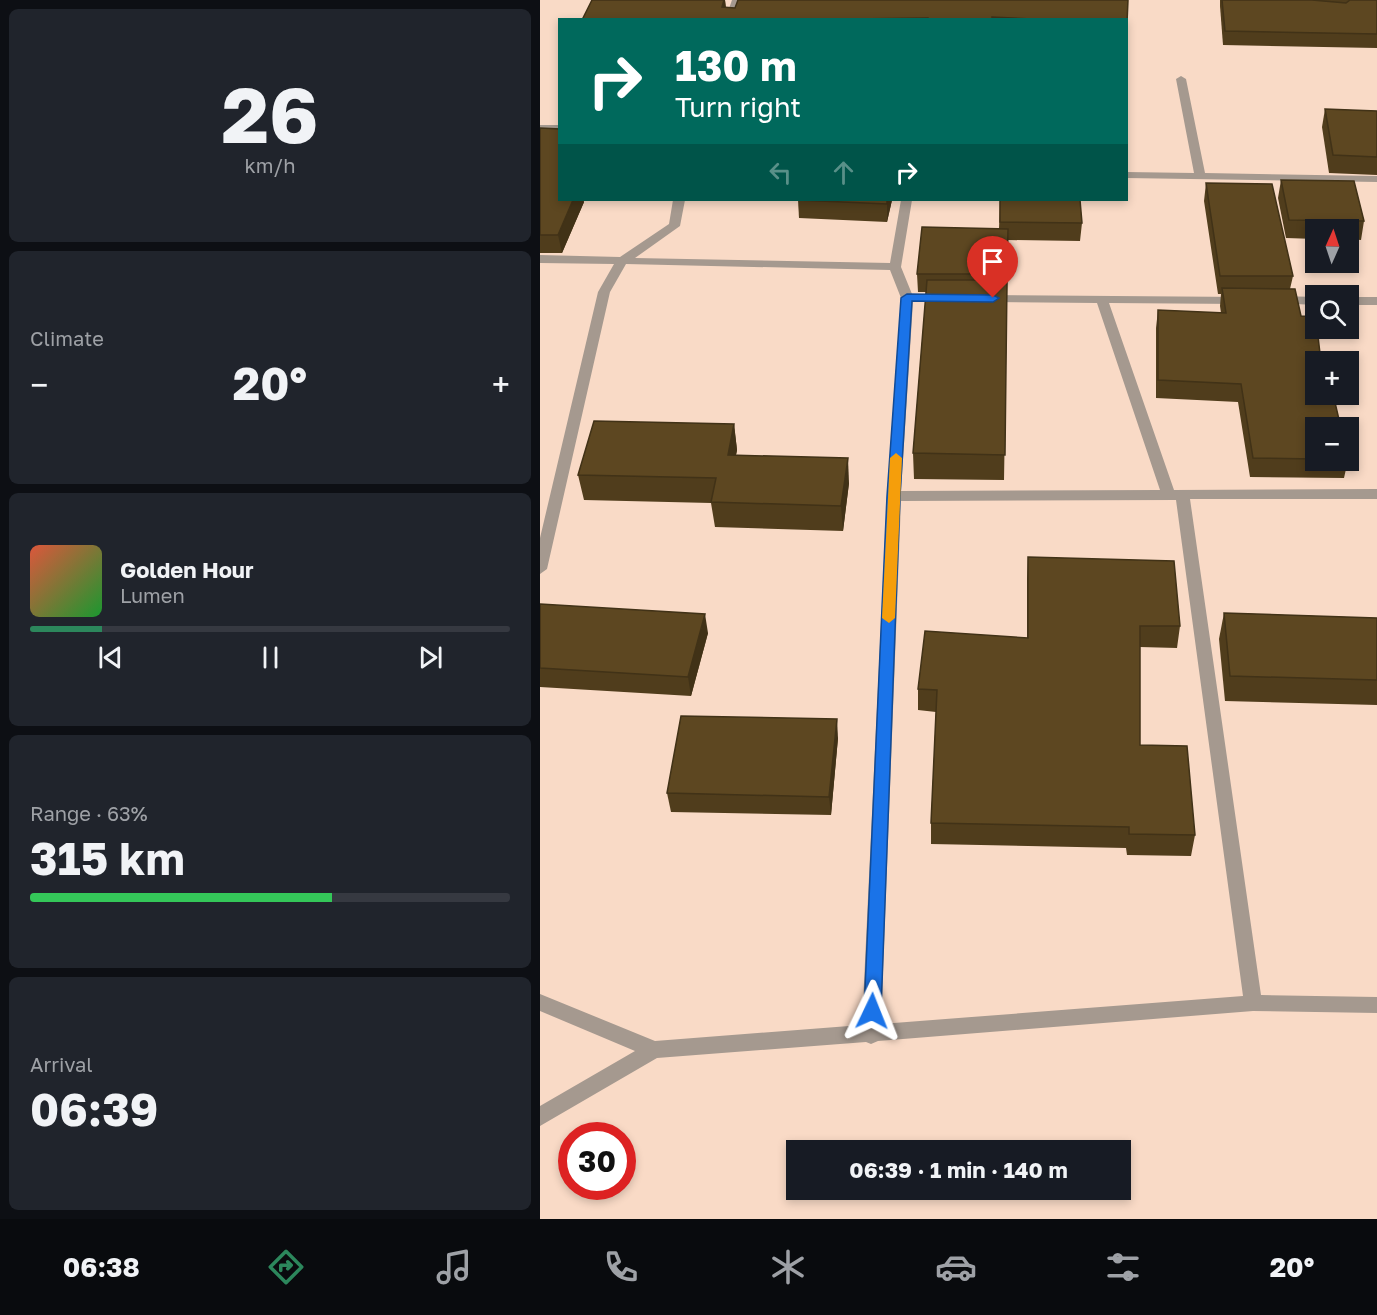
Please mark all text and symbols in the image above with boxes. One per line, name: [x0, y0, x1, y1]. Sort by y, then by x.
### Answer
text: 130 m: [675, 40, 797, 90]
icon: right: [576, 42, 654, 120]
text: 26: [221, 67, 319, 160]
text: Turn right: [675, 91, 801, 123]
text: km/h: [245, 153, 295, 177]
icon: left: [764, 156, 797, 189]
icon: ahead: [827, 156, 860, 189]
icon: right: [890, 156, 923, 189]
north arrow: [1305, 219, 1359, 273]
map controls: [1305, 219, 1359, 471]
pin: [967, 236, 1018, 298]
icon: arrive: [976, 245, 1009, 278]
button: search: [1305, 285, 1359, 339]
text: Climate: [30, 326, 104, 350]
button: +: [1305, 351, 1359, 405]
text: 20°: [233, 356, 307, 410]
text: −: [30, 365, 48, 404]
text: +: [492, 365, 510, 404]
button: −: [1305, 417, 1359, 471]
text: Golden Hour: [120, 556, 254, 583]
text: Lumen: [120, 583, 185, 607]
icon: previous: [94, 641, 127, 674]
icon: pause: [254, 641, 287, 674]
icon: next: [414, 641, 447, 674]
text: Range · 63%: [30, 801, 148, 825]
text: 315 km: [30, 831, 185, 885]
position arrow: [840, 979, 904, 1043]
text: Arrival: [30, 1052, 93, 1076]
text: 06:39: [30, 1082, 158, 1136]
speed limit sign: 30: [558, 1122, 636, 1200]
text: 06:39 · 1 min · 140 m: [849, 1156, 1068, 1183]
icon: directions: [265, 1246, 307, 1288]
icon: music: [433, 1246, 475, 1288]
icon: phone: [600, 1246, 642, 1288]
icon: climate: [767, 1246, 809, 1288]
icon: car: [935, 1246, 977, 1288]
icon: filters: [1102, 1246, 1144, 1288]
text: 06:38: [63, 1251, 140, 1283]
text: 20°: [1270, 1251, 1314, 1283]

